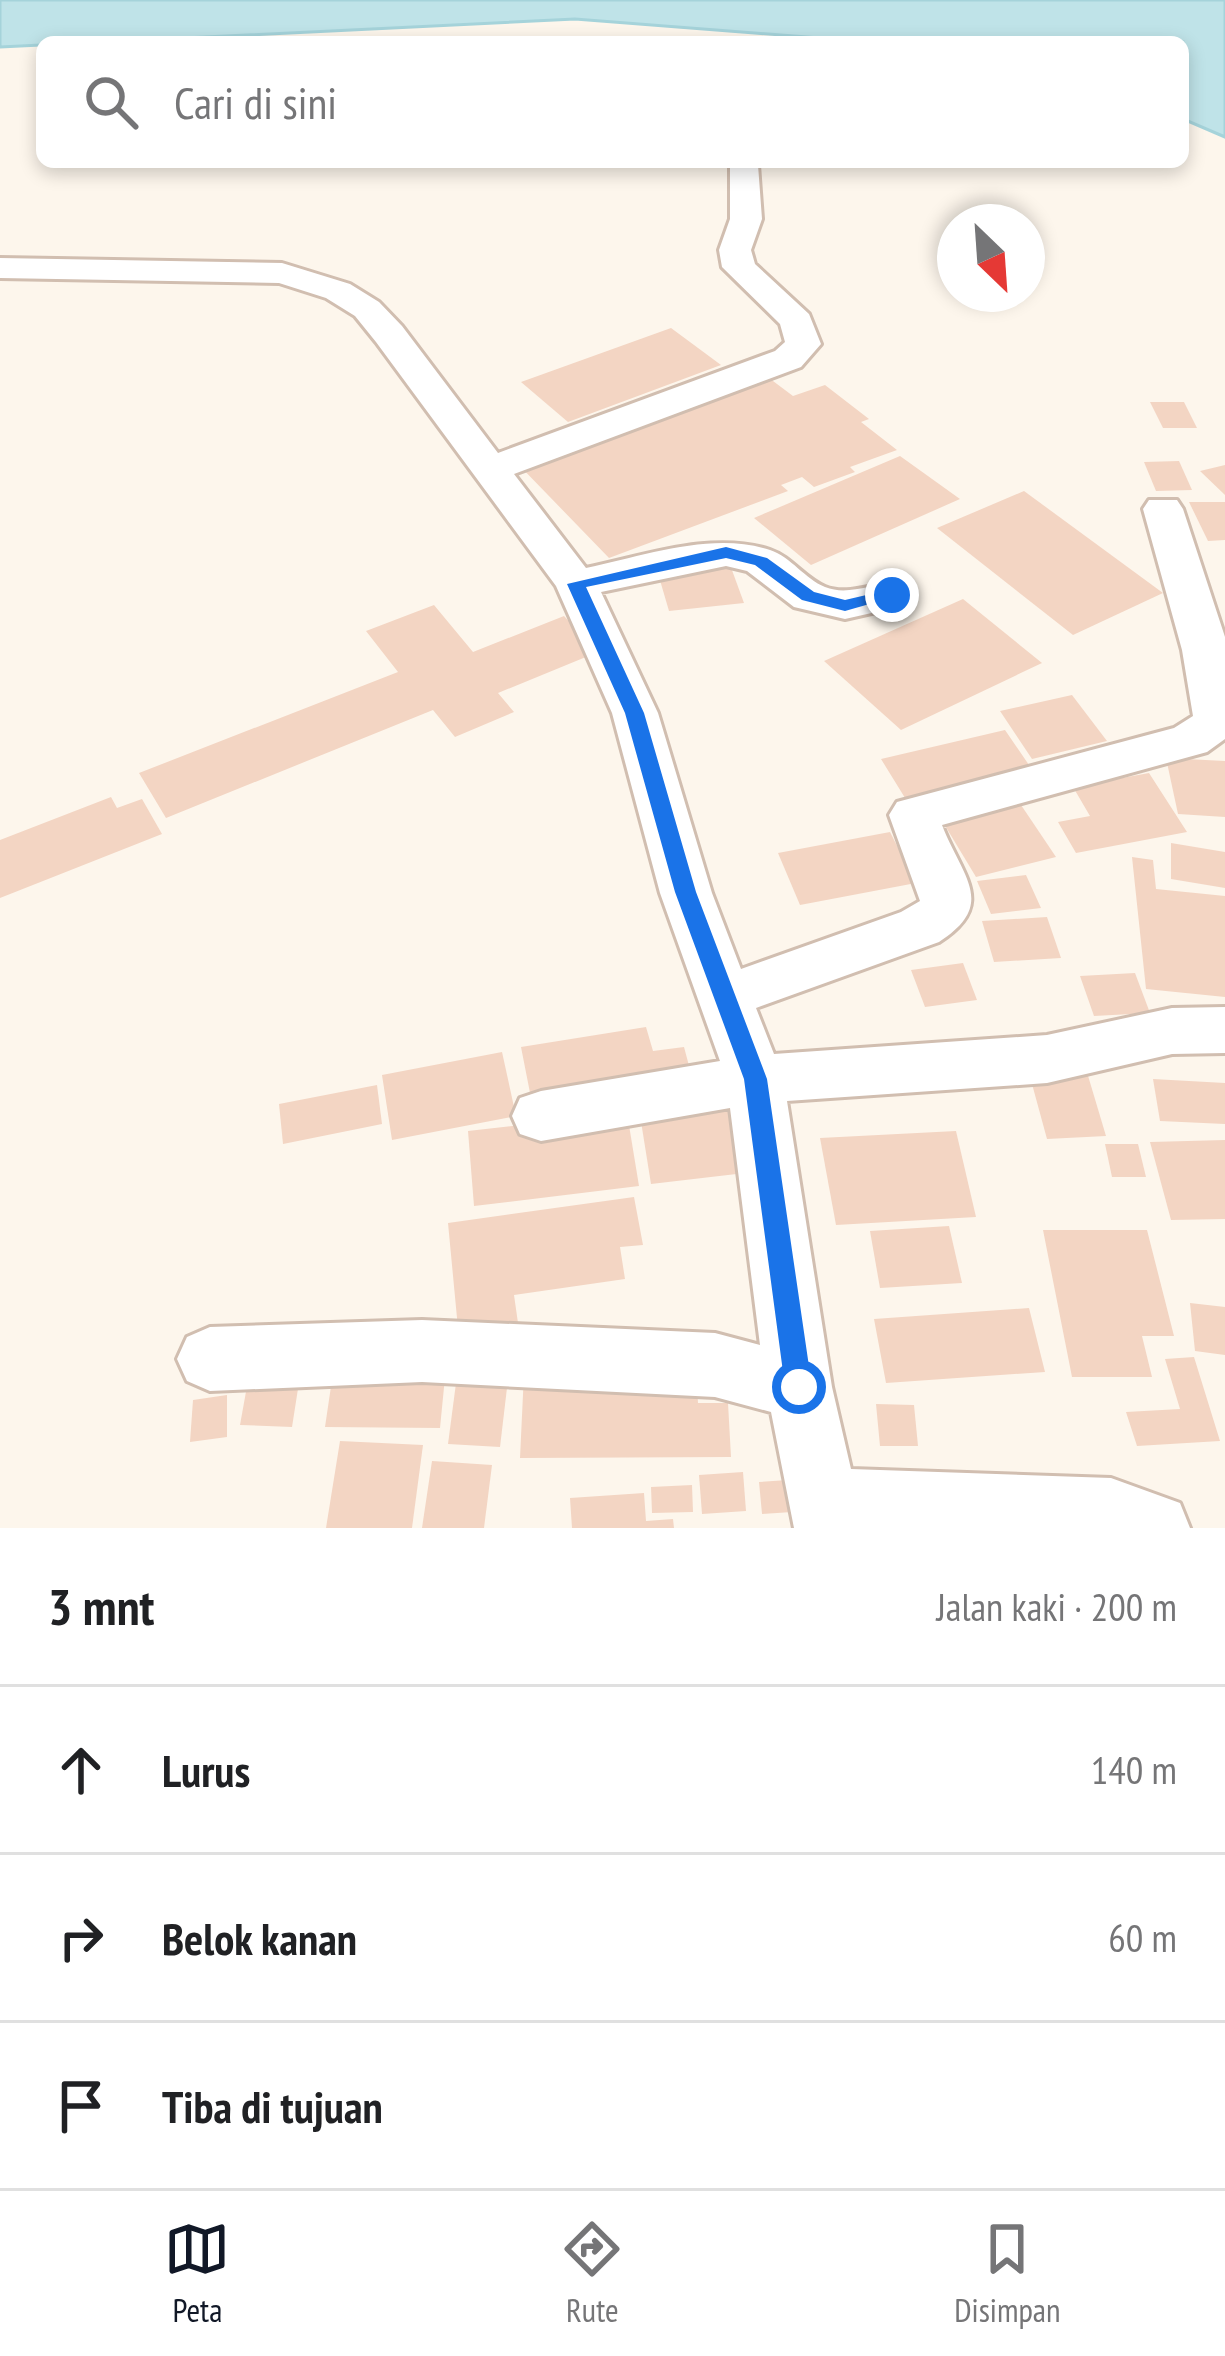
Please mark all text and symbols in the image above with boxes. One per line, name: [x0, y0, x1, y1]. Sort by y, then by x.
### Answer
search box: [36, 36, 1189, 168]
icon: search: [78, 69, 144, 135]
text: Cari di sini: [174, 73, 337, 131]
north arrow: [937, 204, 1045, 312]
route end: [865, 568, 919, 622]
route start: [772, 1360, 826, 1414]
text: 3 mnt: [48, 1573, 154, 1639]
text: Jalan kaki · 200 m: [936, 1581, 1177, 1632]
icon: ahead: [48, 1737, 114, 1803]
text: Lurus: [162, 1741, 250, 1799]
text: 140 m: [1091, 1744, 1177, 1795]
icon: right: [48, 1905, 114, 1971]
text: Belok kanan: [162, 1909, 357, 1967]
text: 60 m: [1108, 1912, 1177, 1963]
icon: arrive: [48, 2073, 114, 2139]
text: Tiba di tujuan: [162, 2077, 383, 2135]
tab: Peta: [164, 2216, 230, 2331]
tab: Rute: [559, 2216, 625, 2331]
tab: Disimpan: [954, 2216, 1061, 2331]

